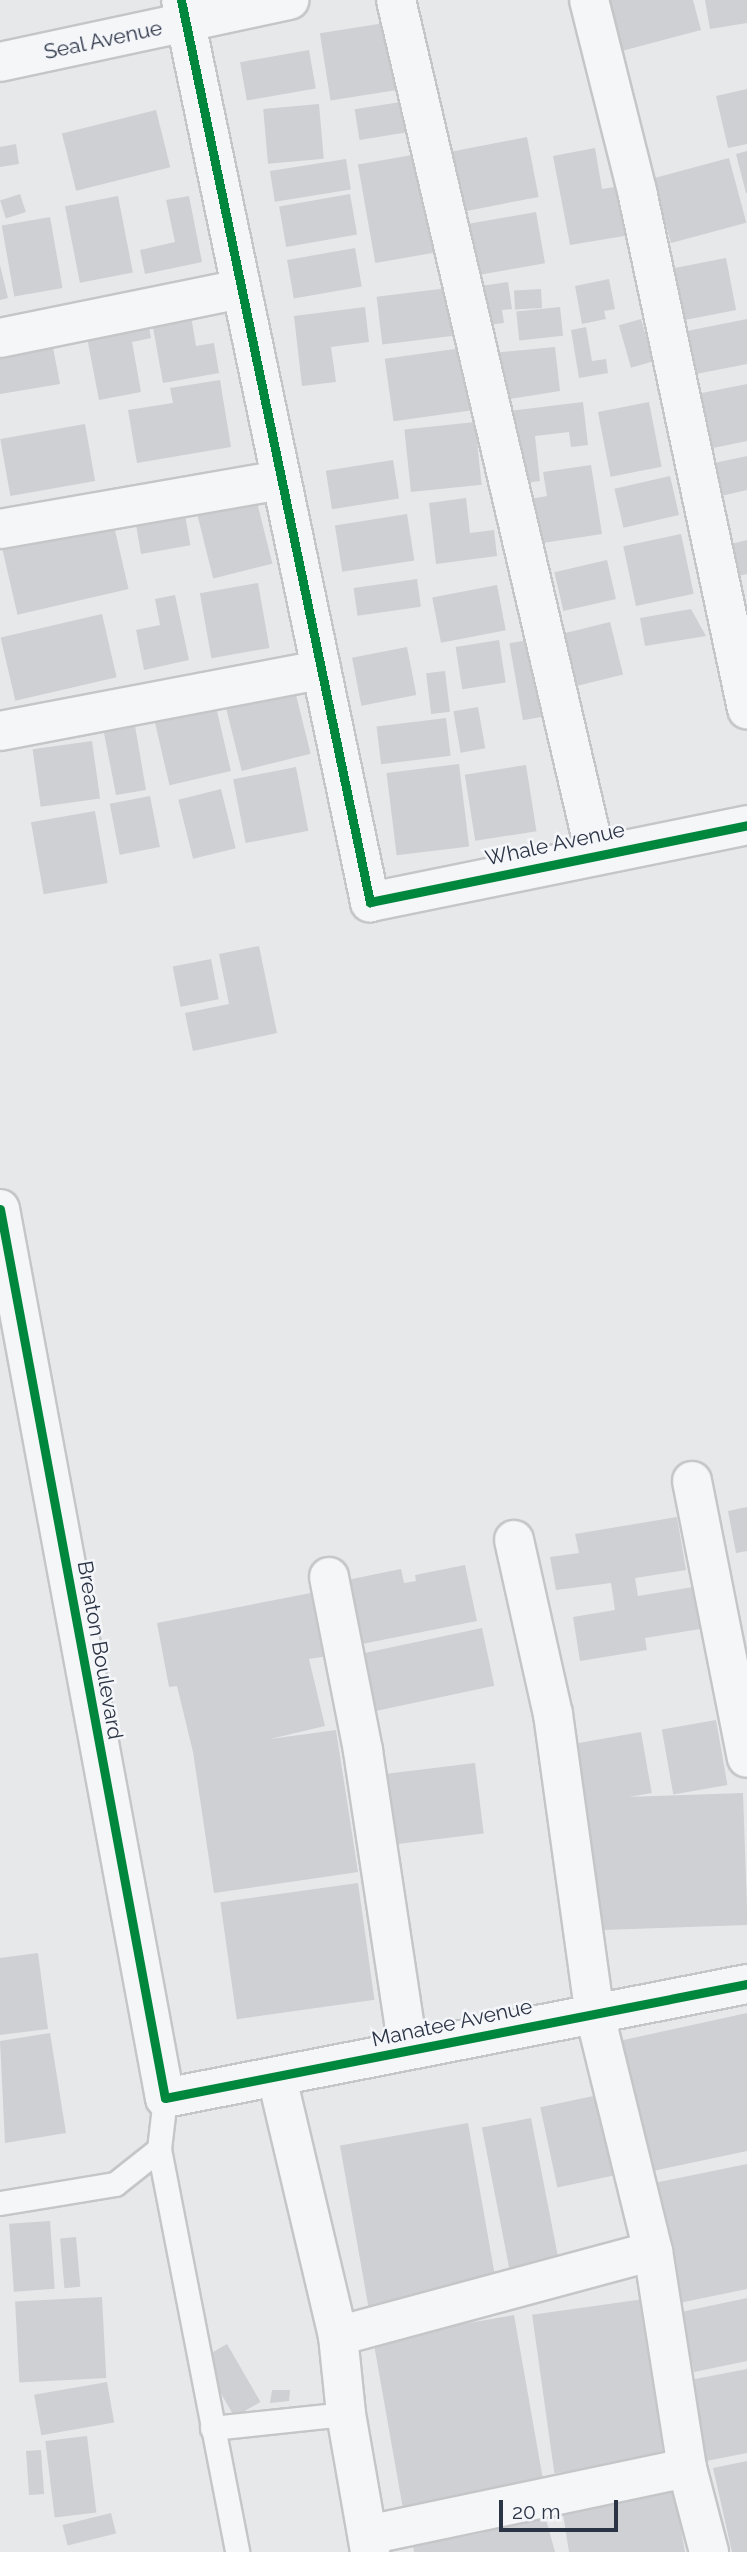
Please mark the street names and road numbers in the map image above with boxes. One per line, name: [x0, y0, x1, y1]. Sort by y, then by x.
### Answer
street label: Seal Avenue: [41, 15, 165, 65]
street label: Whale Avenue: [483, 817, 627, 871]
street label: Breaton Boulevard: [72, 1559, 128, 1741]
street label: Manatee Avenue: [369, 1994, 535, 2052]

